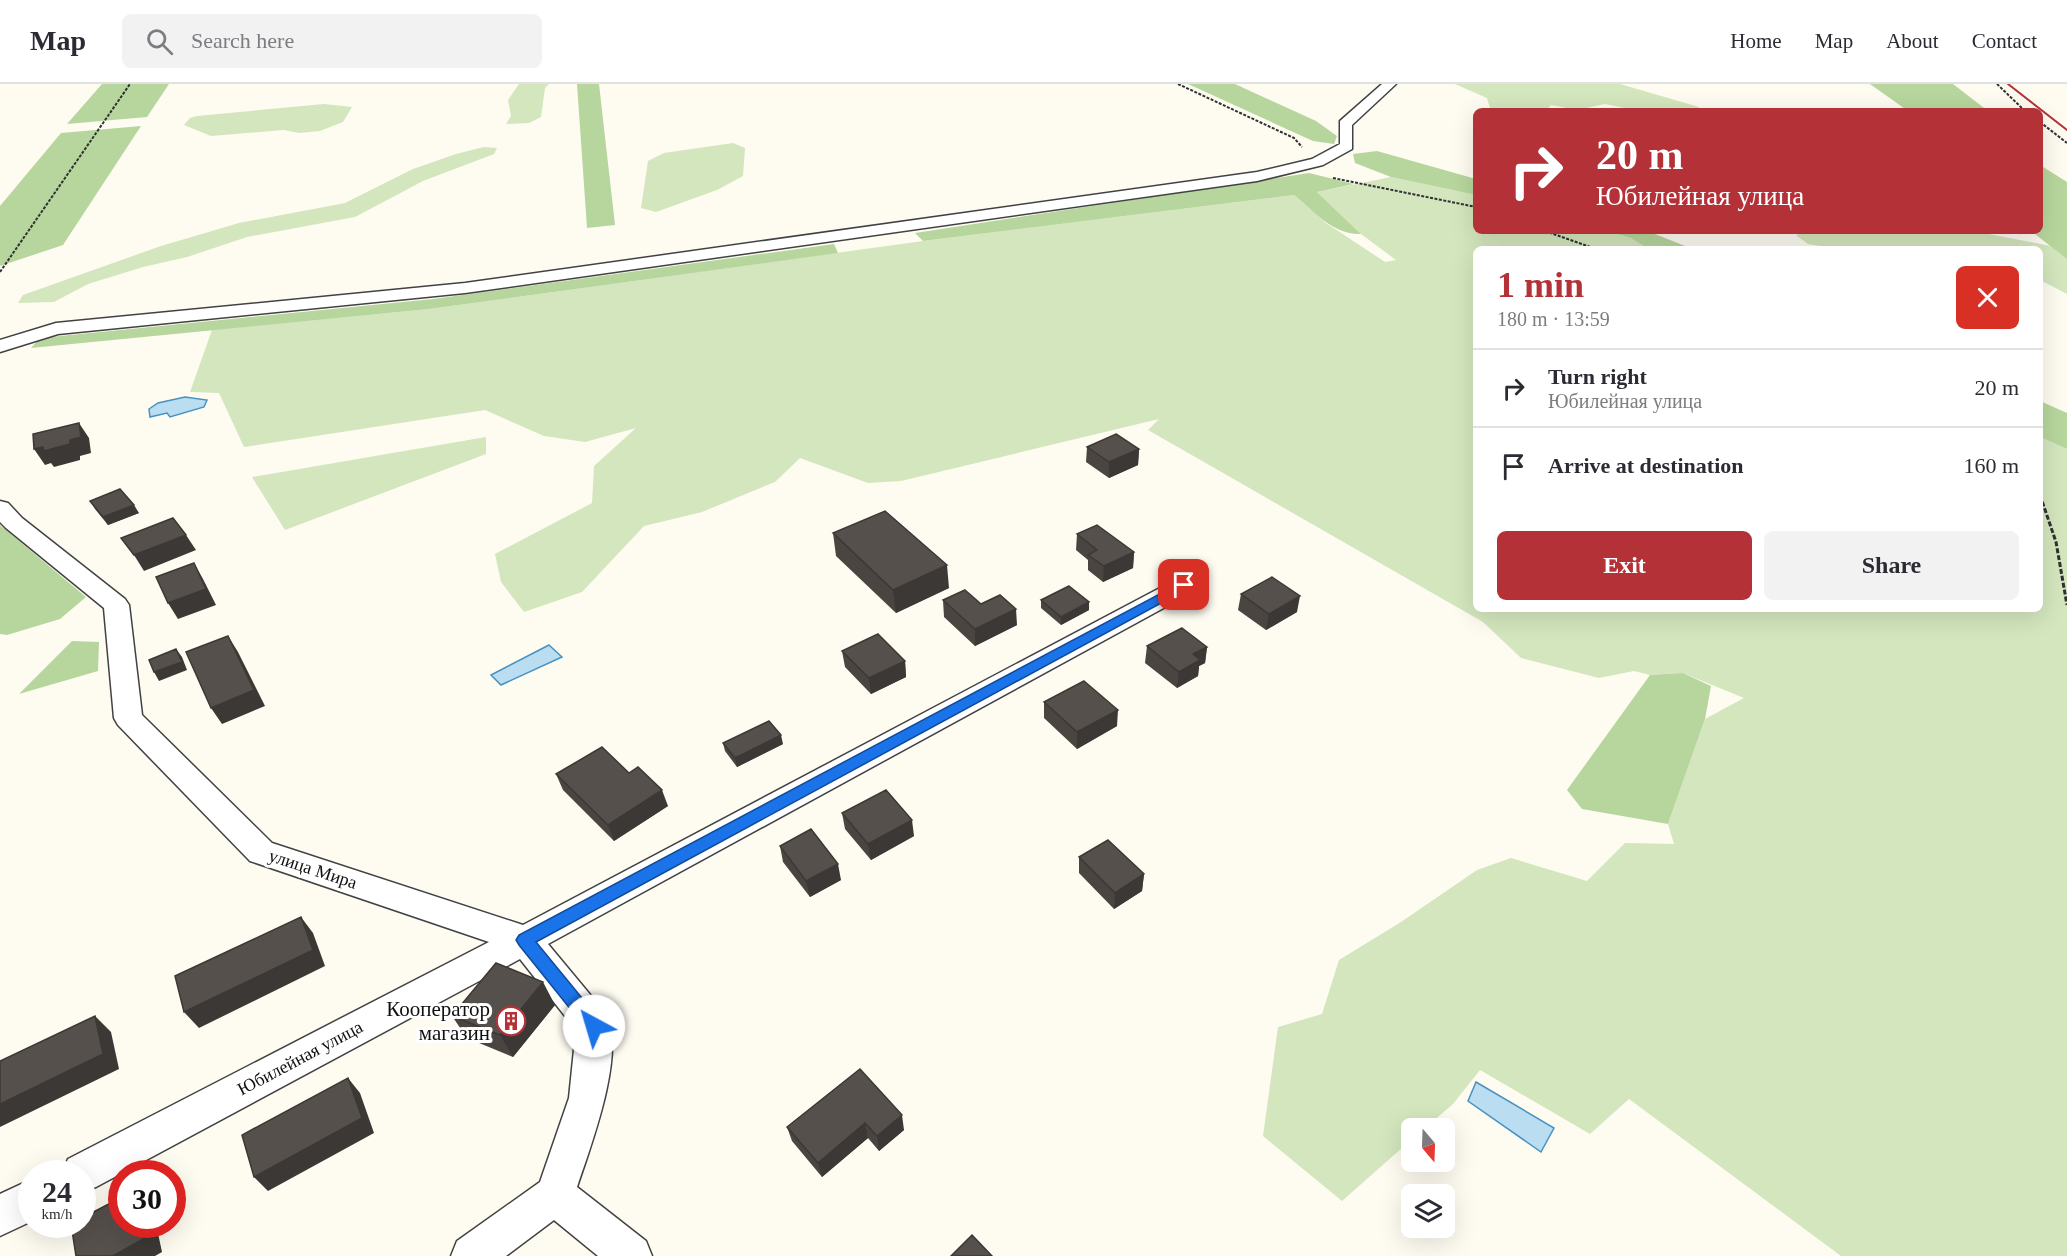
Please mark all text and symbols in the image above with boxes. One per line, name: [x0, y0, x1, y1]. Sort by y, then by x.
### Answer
search box: [122, 14, 542, 68]
text: Map: [30, 25, 86, 56]
icon: search: [143, 25, 176, 58]
text: Search here: [191, 28, 294, 53]
text: Home: [1730, 29, 1782, 53]
text: Map: [1815, 29, 1853, 53]
text: About: [1886, 29, 1939, 53]
text: Contact: [1972, 29, 2037, 53]
icon: right: [1497, 132, 1575, 210]
text: 20 m: [1596, 132, 1684, 178]
text: Юбилейная улица: [1596, 181, 1804, 211]
text: 1 min: [1497, 265, 1584, 305]
button: close: [1956, 266, 2019, 329]
text: 180 m · 13:59: [1497, 308, 1610, 330]
text: Turn right: [1548, 364, 1647, 389]
icon: right: [1497, 372, 1530, 405]
text: 20 m: [1974, 375, 2019, 400]
text: Юбилейная улица: [1548, 390, 1702, 412]
icon: arrive: [1497, 450, 1530, 483]
text: Arrive at destination: [1548, 453, 1744, 478]
text: 160 m: [1963, 453, 2019, 478]
button: Exit: [1497, 531, 1752, 600]
button: Share: [1764, 531, 2019, 600]
pin: [1158, 559, 1209, 610]
icon: arrive: [1167, 568, 1200, 601]
street label: улица Мира: [266, 845, 360, 893]
position arrow: [562, 994, 626, 1058]
place label: Кооператор магазин: [386, 997, 490, 1045]
building icon: Кооператор магазин: [495, 1005, 527, 1037]
street label: Юбилейная улица: [234, 1017, 366, 1099]
north arrow: [1401, 1118, 1455, 1172]
map controls: [1401, 1118, 1455, 1238]
speed limit sign: 30: [108, 1160, 186, 1238]
text: 24: [42, 1175, 72, 1208]
button: layers: [1401, 1184, 1455, 1238]
text: km/h: [42, 1206, 72, 1222]

